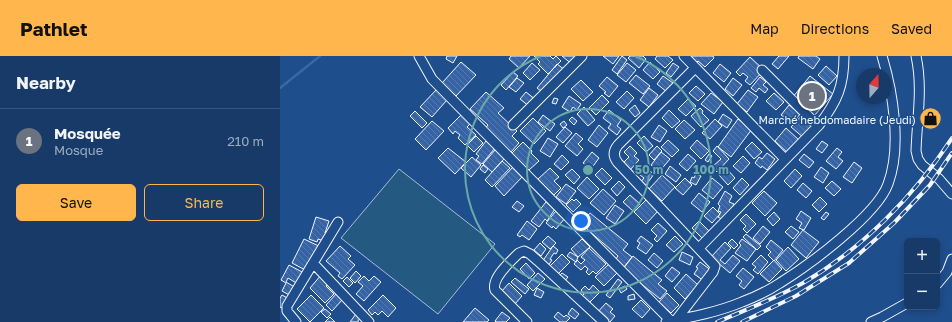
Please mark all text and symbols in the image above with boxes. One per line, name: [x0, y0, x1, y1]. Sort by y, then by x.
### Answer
text: Pathlet: [20, 17, 88, 40]
text: Map: [750, 20, 779, 37]
text: Directions: [801, 20, 869, 37]
text: Saved: [891, 20, 932, 37]
north arrow: [856, 68, 892, 104]
text: Nearby: [16, 72, 76, 93]
pin: 1: [799, 81, 825, 111]
shop icon: Marché hebdomadaire (Jeudi): [918, 106, 944, 132]
place label: Marché hebdomadaire (Jeudi): [759, 113, 916, 126]
text: Mosquée: [54, 124, 121, 142]
text: 1: [26, 133, 32, 149]
text: 210 m: [227, 133, 264, 149]
text: Mosque: [54, 142, 103, 158]
text: 50 m: [635, 162, 663, 177]
text: 100 m: [693, 162, 729, 177]
centre of rings: [581, 163, 595, 177]
button: Save: [16, 184, 136, 221]
button: Share: [144, 184, 264, 221]
your location: [571, 211, 591, 231]
map controls: [904, 238, 940, 310]
button: +: [904, 238, 940, 274]
button: −: [904, 274, 940, 310]

